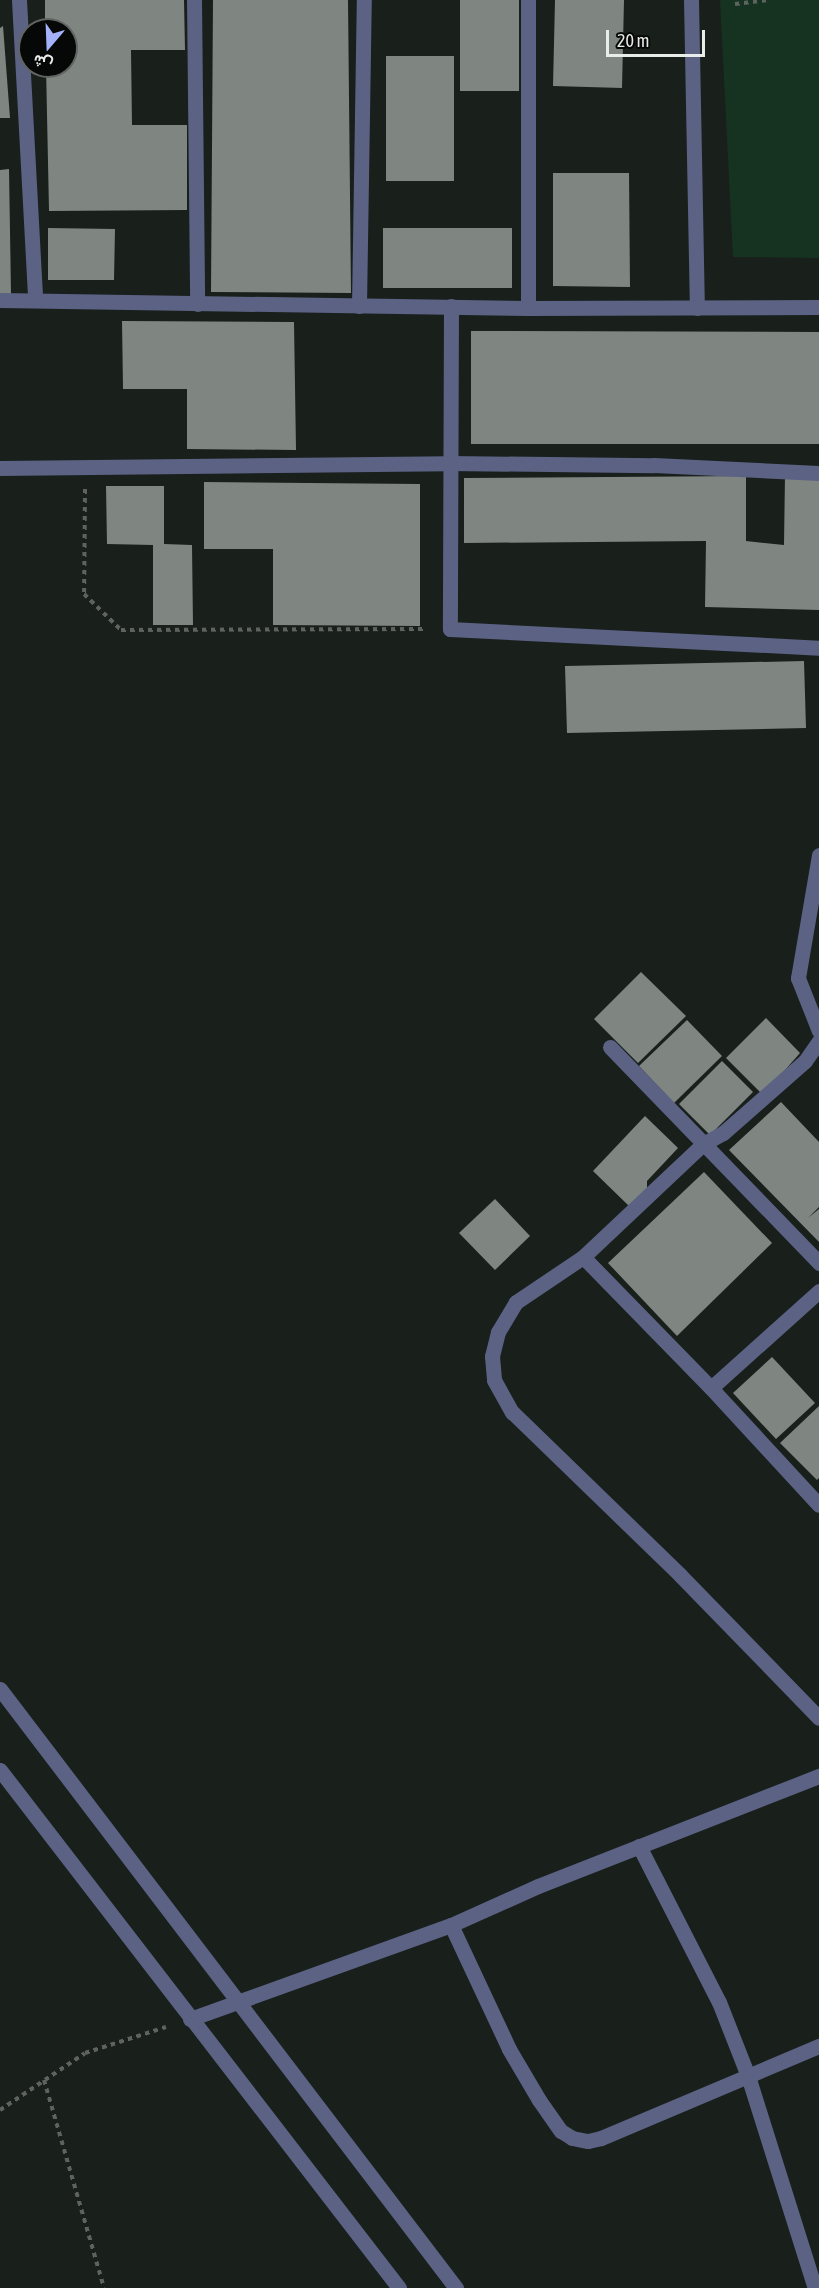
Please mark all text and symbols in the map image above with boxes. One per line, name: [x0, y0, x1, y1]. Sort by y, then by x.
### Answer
north arrow: [18, 18, 78, 78]
scale bar: [609, 18, 708, 56]
text: 20 m: [617, 30, 649, 51]
text: ش: [31, 51, 55, 75]

